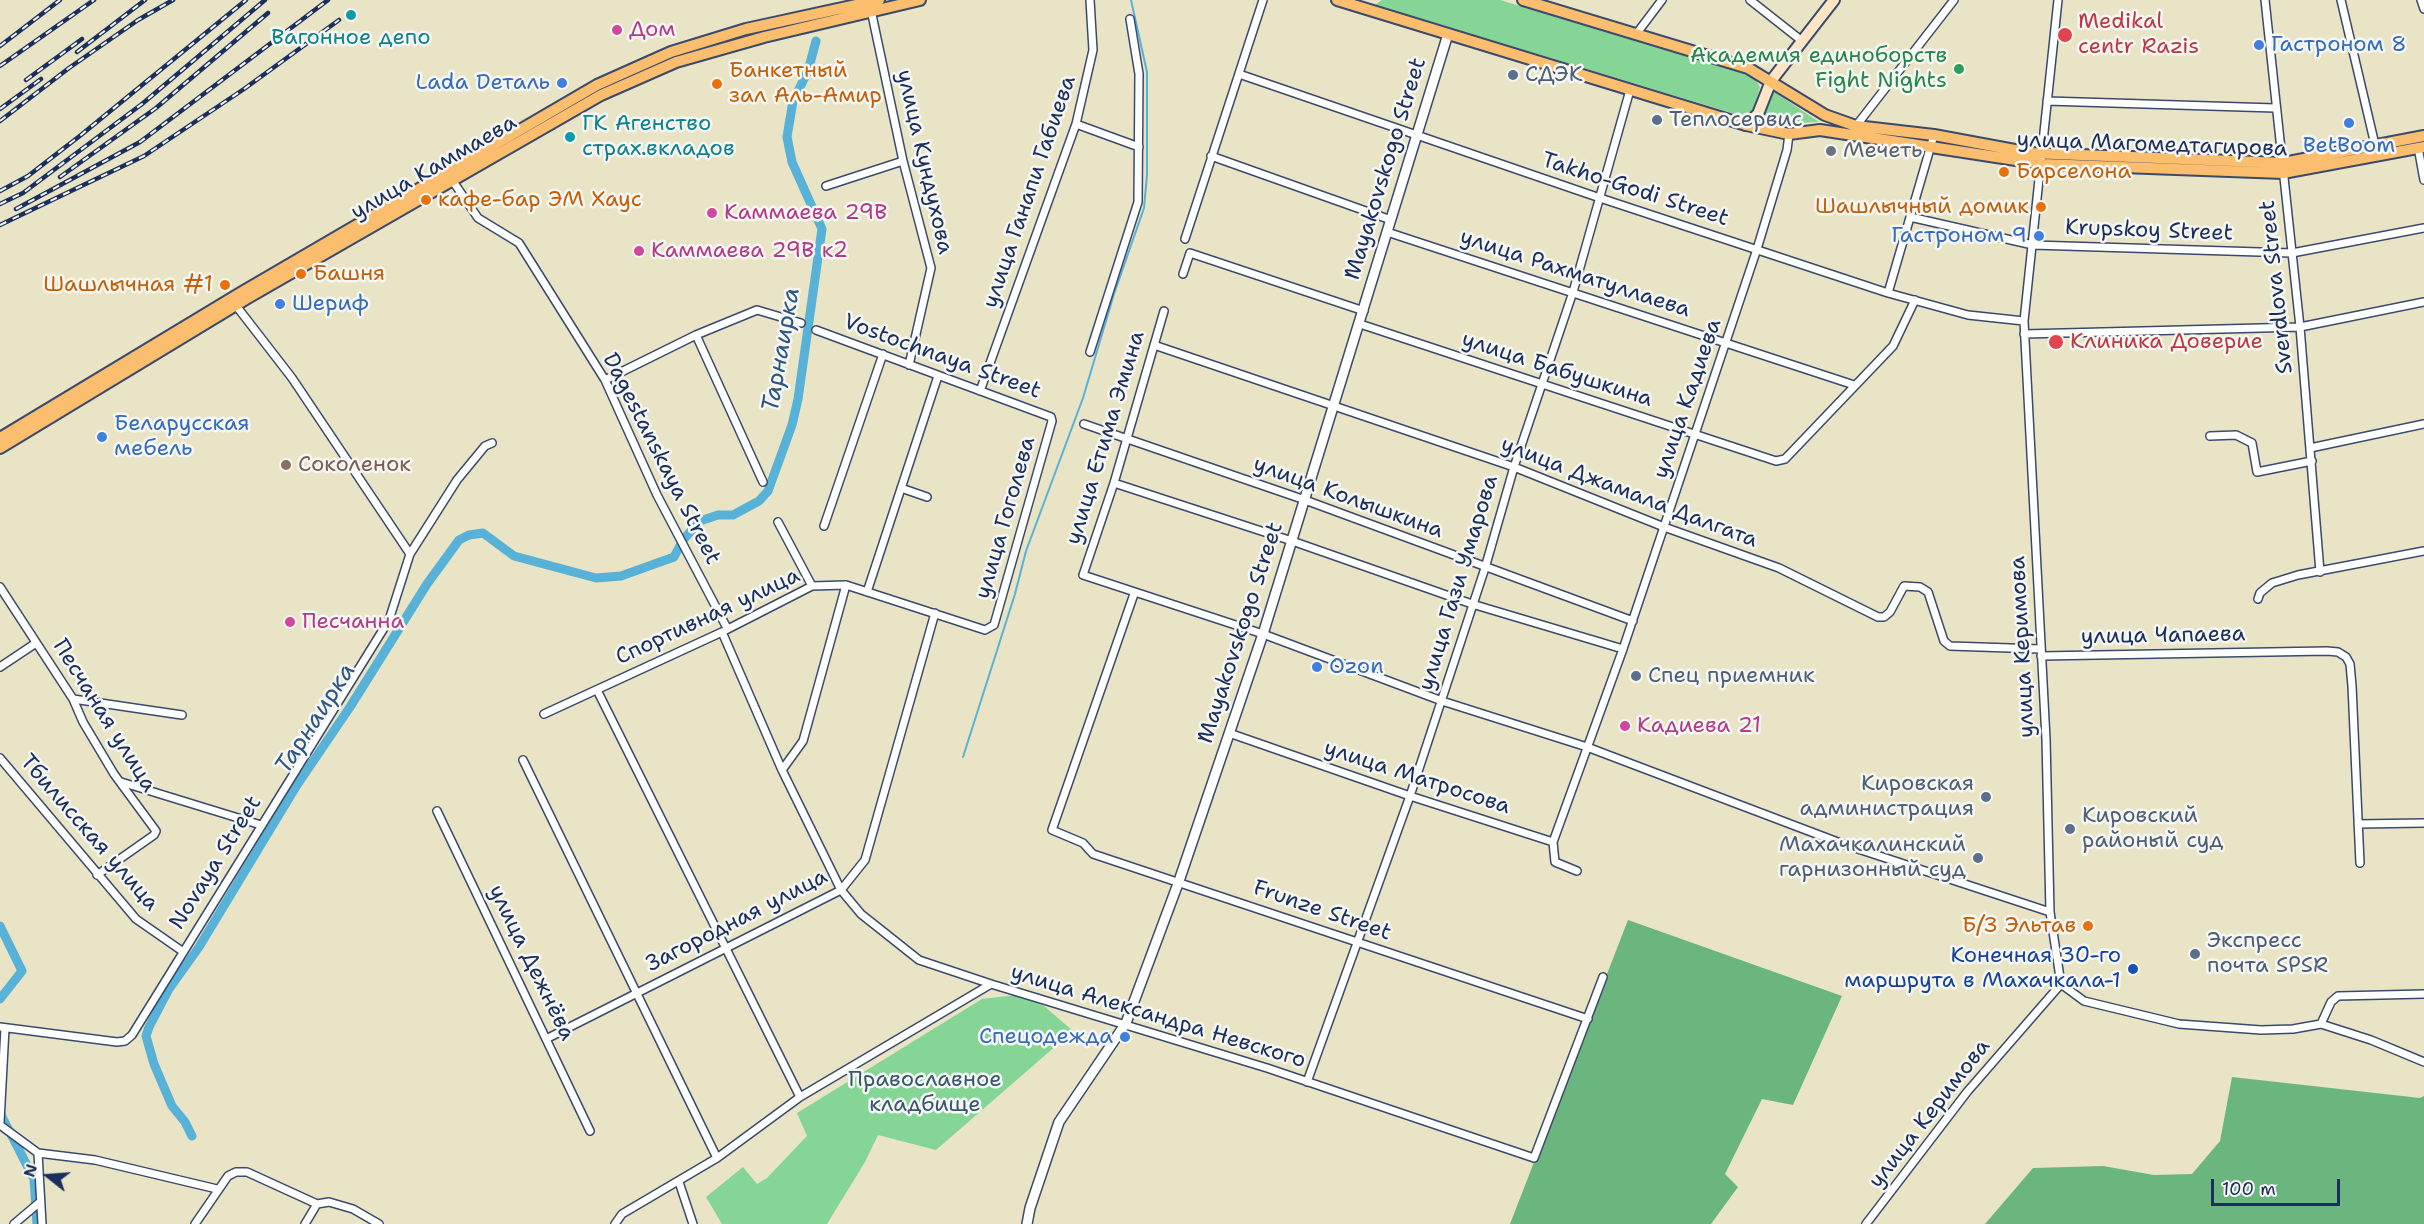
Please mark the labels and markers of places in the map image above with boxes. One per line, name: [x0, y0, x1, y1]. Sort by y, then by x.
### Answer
marker: Вагонное депо: [344, 8, 358, 22]
place label: Medikal centr Razis: [2078, 9, 2199, 60]
place label: Дом: [629, 17, 676, 43]
marker: Дом: [610, 23, 624, 37]
place label: Вагонное депо: [271, 25, 431, 51]
marker: Medikal centr Razis: [2056, 26, 2074, 44]
place label: Гастроном 8: [2271, 32, 2407, 58]
marker: Гастроном 8: [2252, 38, 2266, 52]
place label: Академия единоборств Fight Nights: [1690, 43, 1947, 94]
place label: Банкетный зал Аль-Амир: [729, 58, 882, 110]
place label: СДЭК: [1525, 62, 1583, 88]
marker: Академия единоборств Fight Nights: [1952, 62, 1966, 76]
marker: СДЭК: [1506, 68, 1520, 82]
place label: Lada Dеталь: [416, 70, 550, 96]
marker: Lada Dеталь: [555, 76, 569, 90]
marker: Банкетный зал Аль-Амир: [710, 77, 724, 91]
place label: Теплосервис: [1669, 107, 1802, 133]
place label: ГК Агенство страх.вкладов: [582, 111, 735, 162]
marker: Теплосервис: [1650, 113, 1664, 127]
marker: BetBoom: [2342, 116, 2356, 130]
marker: ГК Агенство страх.вкладов: [563, 130, 577, 144]
place label: BetBoom: [2303, 133, 2395, 159]
place label: Мечеть: [1843, 138, 1922, 164]
marker: Мечеть: [1824, 144, 1838, 158]
place label: Барселона: [2016, 159, 2131, 185]
marker: Барселона: [1997, 165, 2011, 179]
place label: кафе-бар ЭМ Хаус: [438, 187, 642, 213]
marker: кафе-бар ЭМ Хаус: [419, 193, 433, 207]
place label: Шашлычный домик: [1815, 194, 2029, 220]
place label: Каммаева 29В: [724, 200, 887, 226]
marker: Шашлычный домик: [2034, 200, 2048, 214]
marker: Каммаева 29В: [705, 206, 719, 220]
place label: Гастроном 9: [1891, 223, 2027, 249]
marker: Гастроном 9: [2032, 229, 2046, 243]
place label: Каммаева 29В к2: [651, 238, 848, 264]
marker: Каммаева 29В к2: [632, 244, 646, 258]
place label: Башня: [313, 261, 385, 287]
marker: Башня: [294, 267, 308, 281]
place label: Шашлычная #1: [43, 272, 213, 298]
marker: Шашлычная #1: [218, 278, 232, 292]
place label: Шериф: [292, 291, 369, 317]
marker: Шериф: [273, 297, 287, 311]
place label: Клиника Доверие: [2070, 329, 2263, 355]
marker: Клиника Доверие: [2047, 333, 2065, 351]
place label: Беларусская мебель: [114, 411, 250, 463]
marker: Беларусская мебель: [95, 430, 109, 444]
place label: Соколенок: [298, 452, 411, 478]
marker: Соколенок: [279, 458, 293, 472]
place label: Песчанна: [302, 609, 404, 635]
marker: Песчанна: [283, 615, 297, 629]
place label: Ozon: [1329, 654, 1384, 680]
marker: Ozon: [1310, 660, 1324, 674]
place label: Спец приемник: [1648, 663, 1815, 689]
marker: Спец приемник: [1629, 669, 1643, 683]
place label: Кадиева 21: [1637, 713, 1761, 739]
marker: Кадиева 21: [1618, 719, 1632, 733]
place label: Кировская администрация: [1799, 771, 1974, 822]
marker: Кировская администрация: [1979, 790, 1993, 804]
place label: Кировский районый суд: [2082, 803, 2223, 854]
marker: Кировский районый суд: [2063, 822, 2077, 836]
place label: Махачкалинский гарнизонный суд: [1779, 832, 1966, 884]
marker: Махачкалинский гарнизонный суд: [1971, 851, 1985, 865]
place label: Б/З Эльтав: [1962, 913, 2076, 939]
marker: Б/З Эльтав: [2081, 919, 2095, 933]
place label: Экспресс почта SPSR: [2207, 928, 2328, 980]
place label: Конечная 30-го маршрута в Махачкала-1: [1844, 943, 2121, 994]
marker: Экспресс почта SPSR: [2188, 947, 2202, 961]
marker: Конечная 30-го маршрута в Махачкала-1: [2126, 962, 2140, 976]
place label: Спецодежда: [979, 1024, 1113, 1050]
marker: Спецодежда: [1118, 1030, 1132, 1044]

